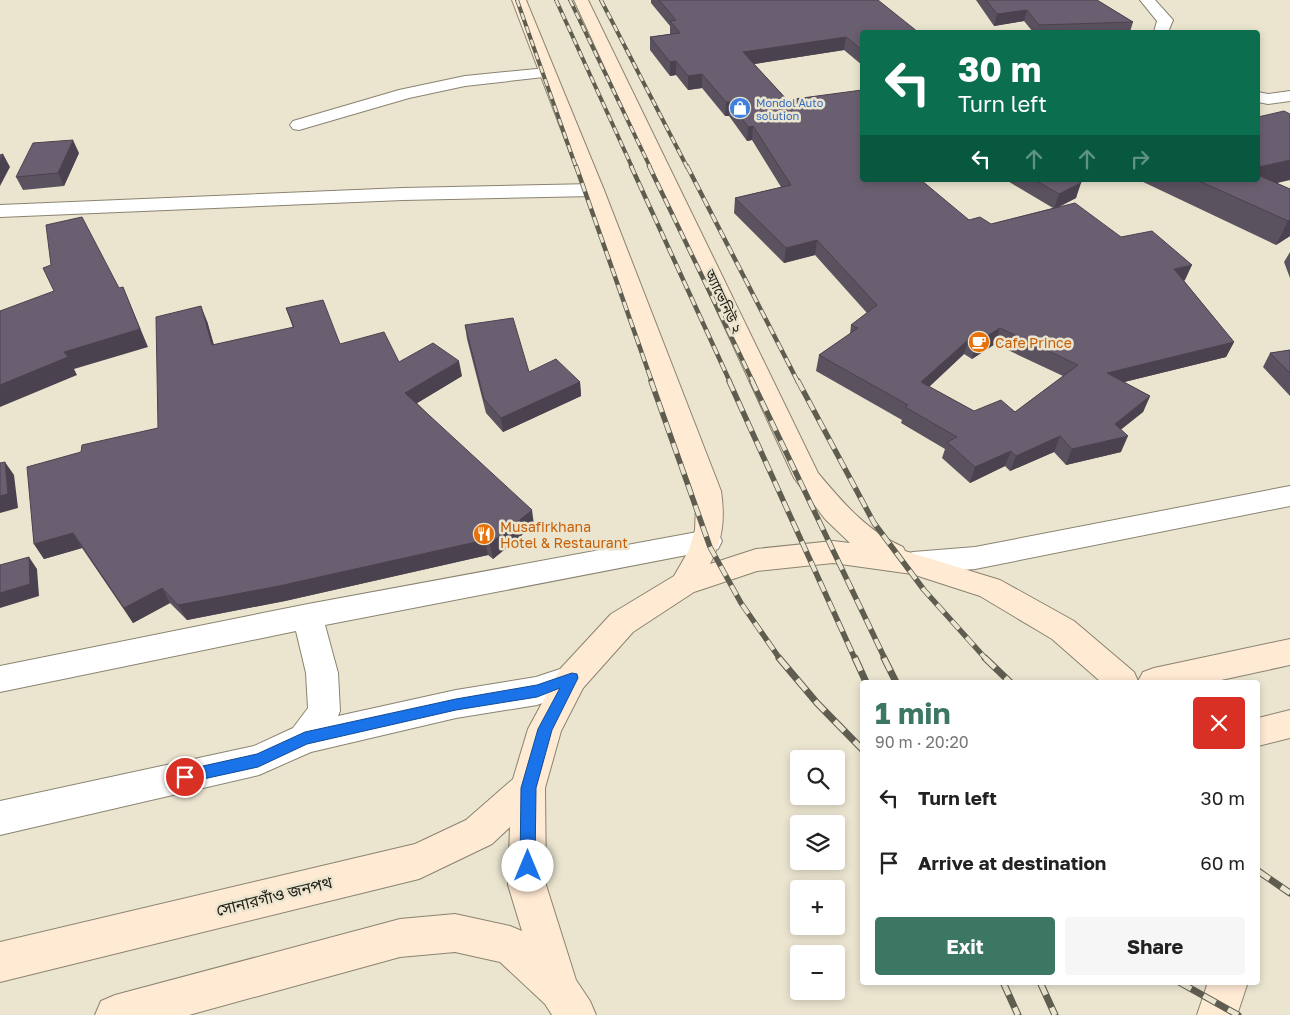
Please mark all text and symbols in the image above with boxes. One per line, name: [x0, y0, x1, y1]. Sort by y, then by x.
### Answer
text: 30 m: [958, 48, 1041, 90]
icon: left: [875, 50, 940, 115]
text: Turn left: [958, 90, 1047, 117]
shop icon: Mondol Auto solution: [728, 96, 752, 120]
place label: Mondol Auto solution: [756, 96, 824, 122]
icon: left: [967, 145, 995, 173]
icon: ahead: [1020, 145, 1048, 173]
icon: ahead: [1073, 145, 1101, 173]
icon: right: [1126, 145, 1154, 173]
street label: অ্যাভেনিউ ২: [701, 265, 747, 336]
cafe icon: Cafe Prince: [967, 330, 991, 354]
place label: Cafe Prince: [995, 334, 1072, 351]
place label: Musafirkhana Hotel & Restaurant: [500, 518, 628, 551]
restaurant icon: Musafirkhana Hotel & Restaurant: [472, 522, 496, 546]
text: 1 min: [875, 695, 951, 731]
button: close: [1193, 697, 1245, 749]
text: 90 m · 20:20: [875, 732, 969, 752]
map controls: [790, 750, 845, 1000]
button: search: [790, 750, 845, 805]
pin: [164, 756, 206, 798]
icon: arrive: [171, 763, 199, 791]
icon: left: [875, 784, 903, 812]
text: Turn left: [918, 786, 997, 809]
text: 30 m: [1201, 786, 1245, 809]
button: layers: [790, 815, 845, 870]
position arrow: [501, 839, 553, 891]
icon: arrive: [875, 849, 903, 877]
text: Arrive at destination: [918, 851, 1106, 874]
text: 60 m: [1200, 851, 1245, 874]
street label: সোনারগাঁও জনপথ: [214, 872, 335, 920]
button: +: [790, 880, 845, 935]
button: Exit: [875, 917, 1055, 975]
button: Share: [1065, 917, 1245, 975]
button: −: [790, 945, 845, 1000]

